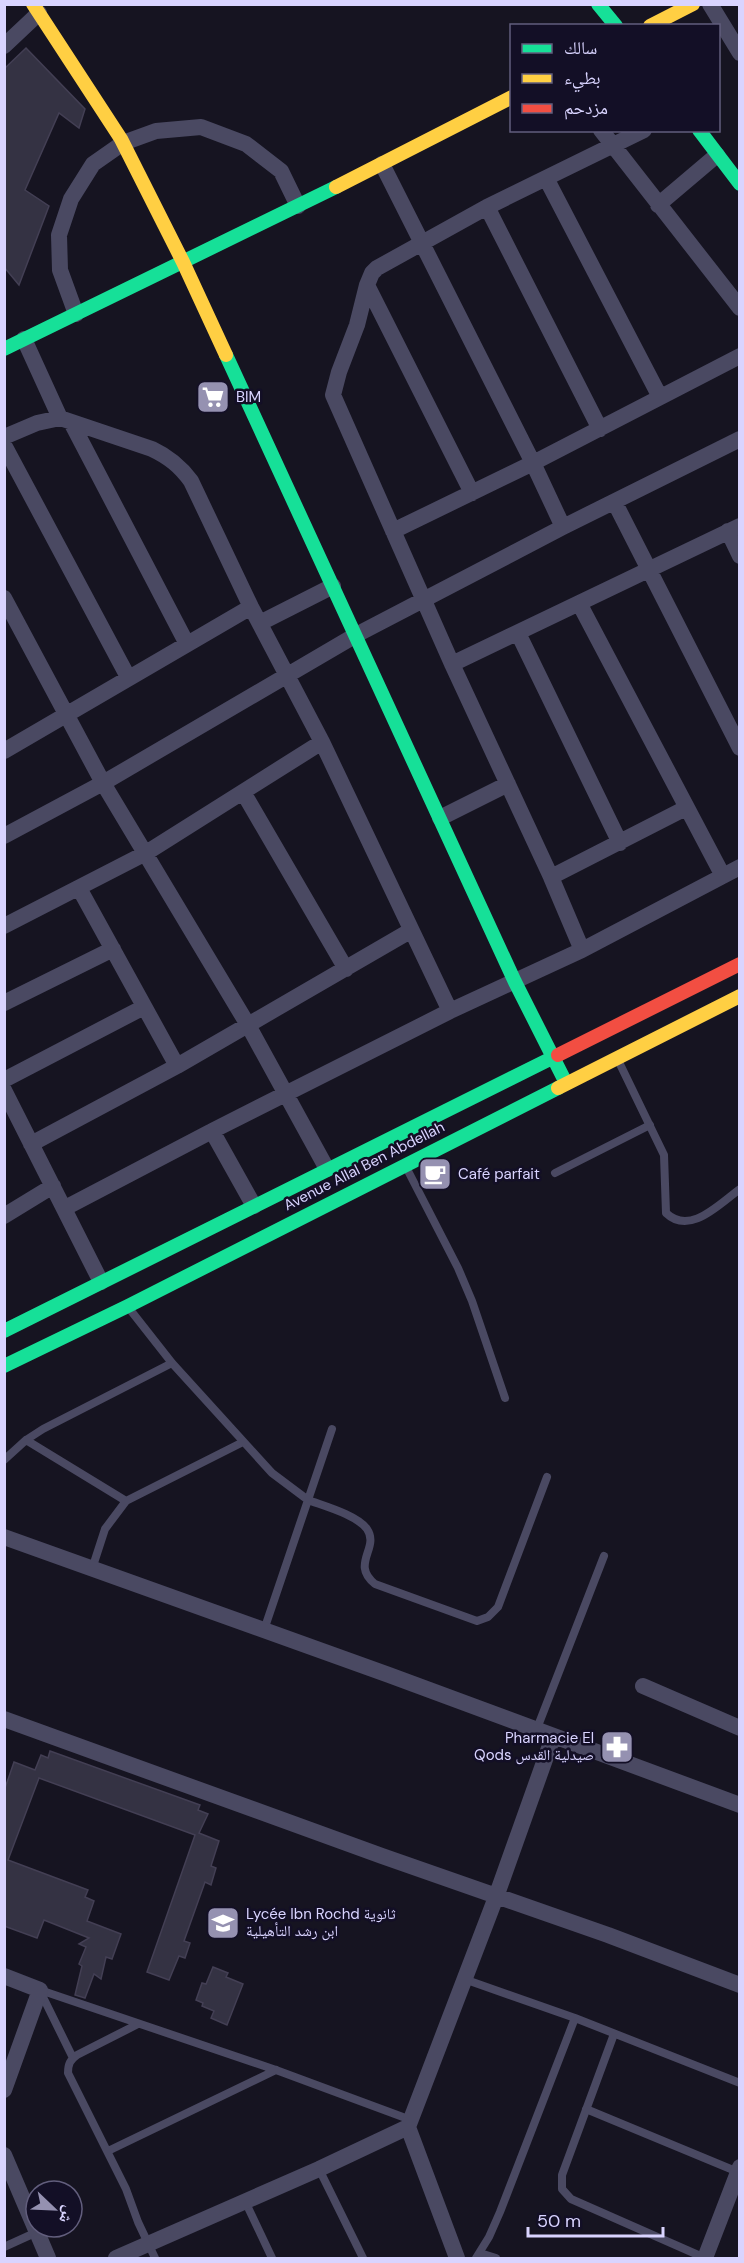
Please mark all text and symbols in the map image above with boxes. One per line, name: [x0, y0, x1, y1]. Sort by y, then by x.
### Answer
legend: [510, 24, 720, 132]
text: سالك: [564, 36, 597, 60]
text: بطيء: [564, 66, 601, 93]
text: مزدحم: [564, 96, 608, 120]
supermarket icon: BIM: [195, 379, 231, 415]
place label: BIM: [236, 387, 261, 407]
street label: Avenue Allal Ben Abdellah: [280, 1117, 448, 1215]
cafe icon: Café parfait: [417, 1156, 453, 1192]
place label: Café parfait: [458, 1164, 540, 1184]
place label: Pharmacie El Qods صيدلية القدس: [474, 1728, 594, 1765]
pharmacy icon: Pharmacie El Qods صيدلية القدس: [599, 1729, 635, 1765]
place label: Lycée Ibn Rochd ثانوية ابن رشد التأهيلية: [246, 1904, 396, 1941]
school or university icon: Lycée Ibn Rochd ثانوية ابن رشد التأهيلية: [205, 1905, 241, 1941]
north arrow: [24, 2179, 84, 2239]
scale bar: [528, 2200, 663, 2238]
text: ش: [54, 2203, 80, 2227]
text: 50 m: [537, 2209, 581, 2233]

